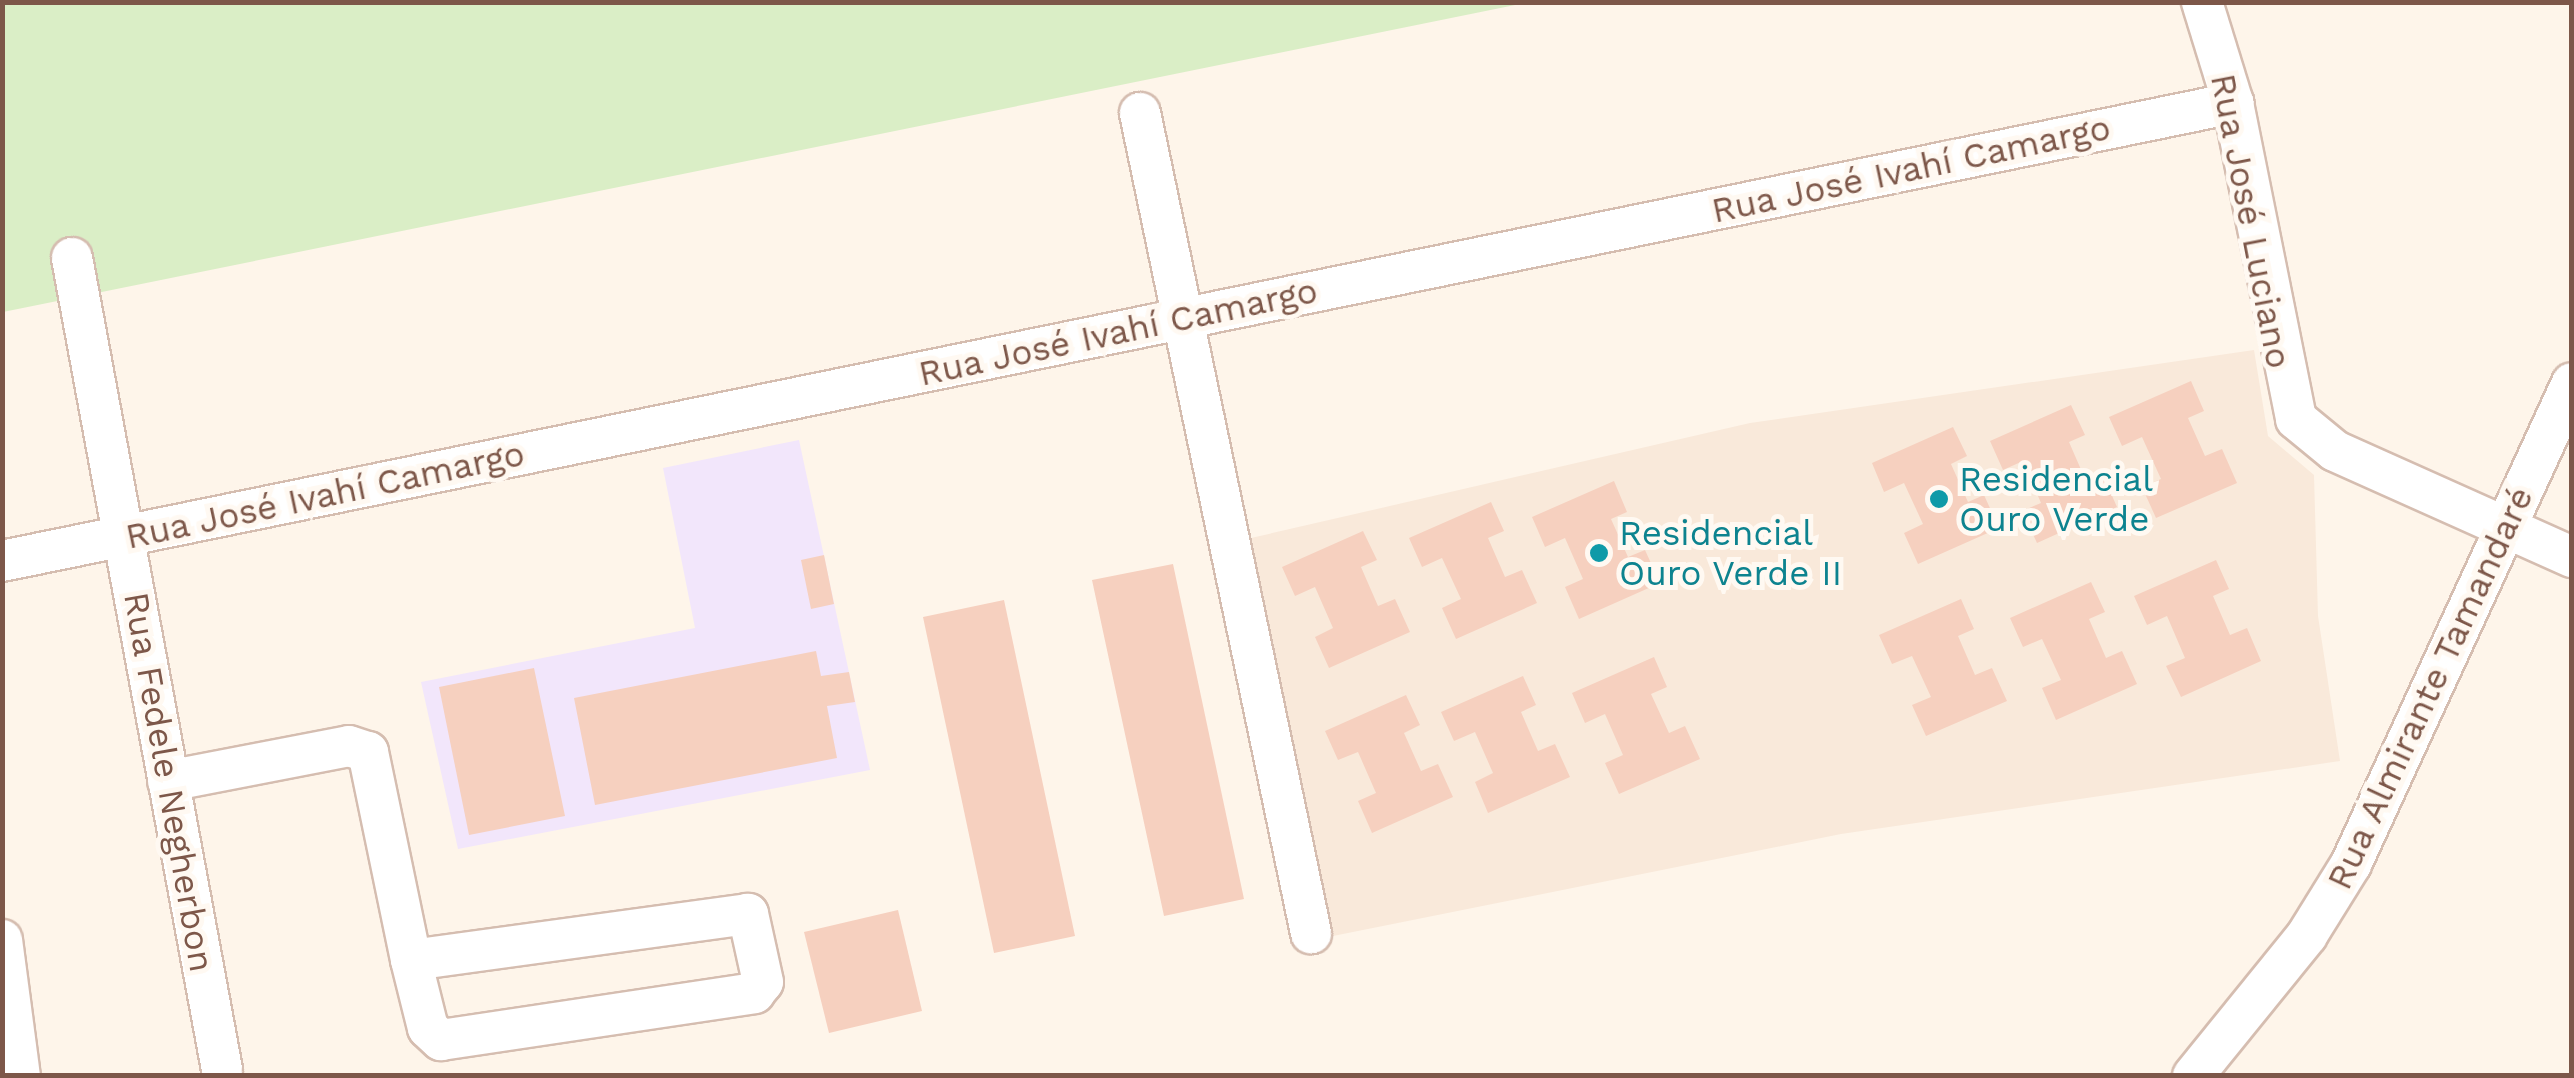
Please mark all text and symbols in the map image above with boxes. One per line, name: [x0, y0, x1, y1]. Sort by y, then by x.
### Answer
street label: Rua José Luciano: [2202, 69, 2300, 373]
street label: Rua José Ivahí Camargo: [1707, 106, 2115, 232]
street label: Rua José Ivahí Camargo: [914, 269, 1322, 395]
street label: Rua José Ivahí Camargo: [121, 432, 529, 558]
place label: Residencial Ouro Verde: [1959, 458, 2153, 540]
street label: Rua Almirante Tamandaré: [2317, 479, 2543, 897]
marker: Residencial Ouro Verde: [1928, 488, 1950, 510]
place label: Residencial Ouro Verde II: [1619, 512, 1843, 594]
marker: Residencial Ouro Verde II: [1588, 542, 1610, 564]
street label: Rua Fedele Negherbon: [115, 588, 223, 976]

